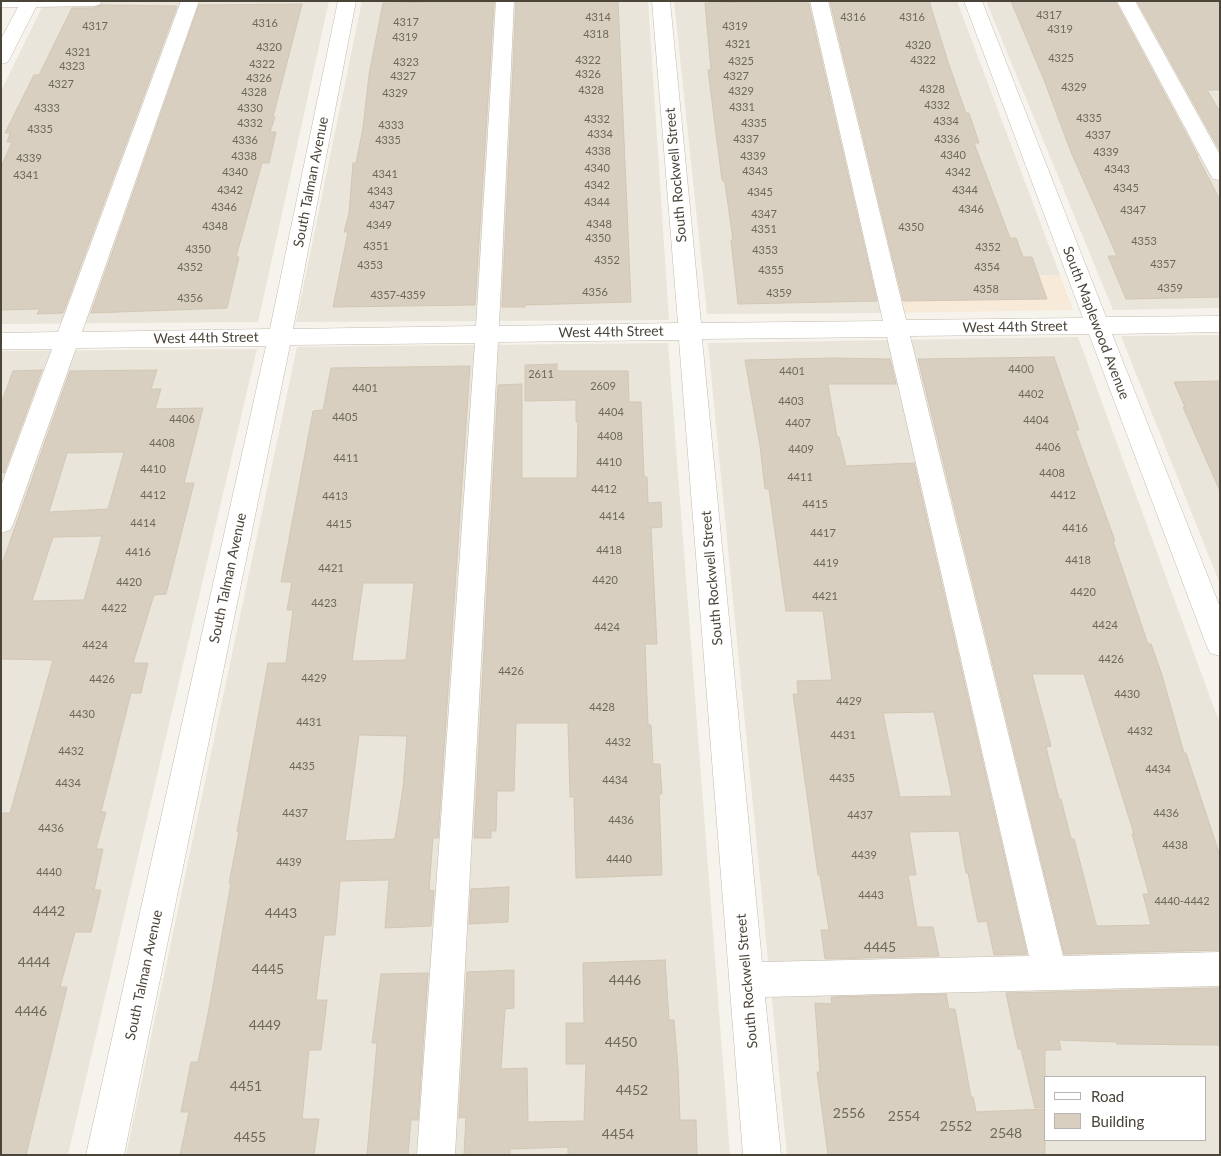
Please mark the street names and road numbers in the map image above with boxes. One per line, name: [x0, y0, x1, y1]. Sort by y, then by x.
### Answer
street label: South Rockwell Street: [662, 107, 690, 243]
street label: South Talman Avenue: [290, 115, 332, 249]
street label: South Maplewood Avenue: [1059, 244, 1133, 402]
street label: West 44th Street: [962, 318, 1068, 336]
street label: West 44th Street: [558, 323, 664, 341]
street label: West 44th Street: [153, 329, 259, 347]
street label: South Rockwell Street: [698, 510, 726, 646]
street label: South Talman Avenue: [206, 511, 250, 645]
street label: South Talman Avenue: [122, 908, 166, 1042]
street label: South Rockwell Street: [733, 913, 761, 1049]

